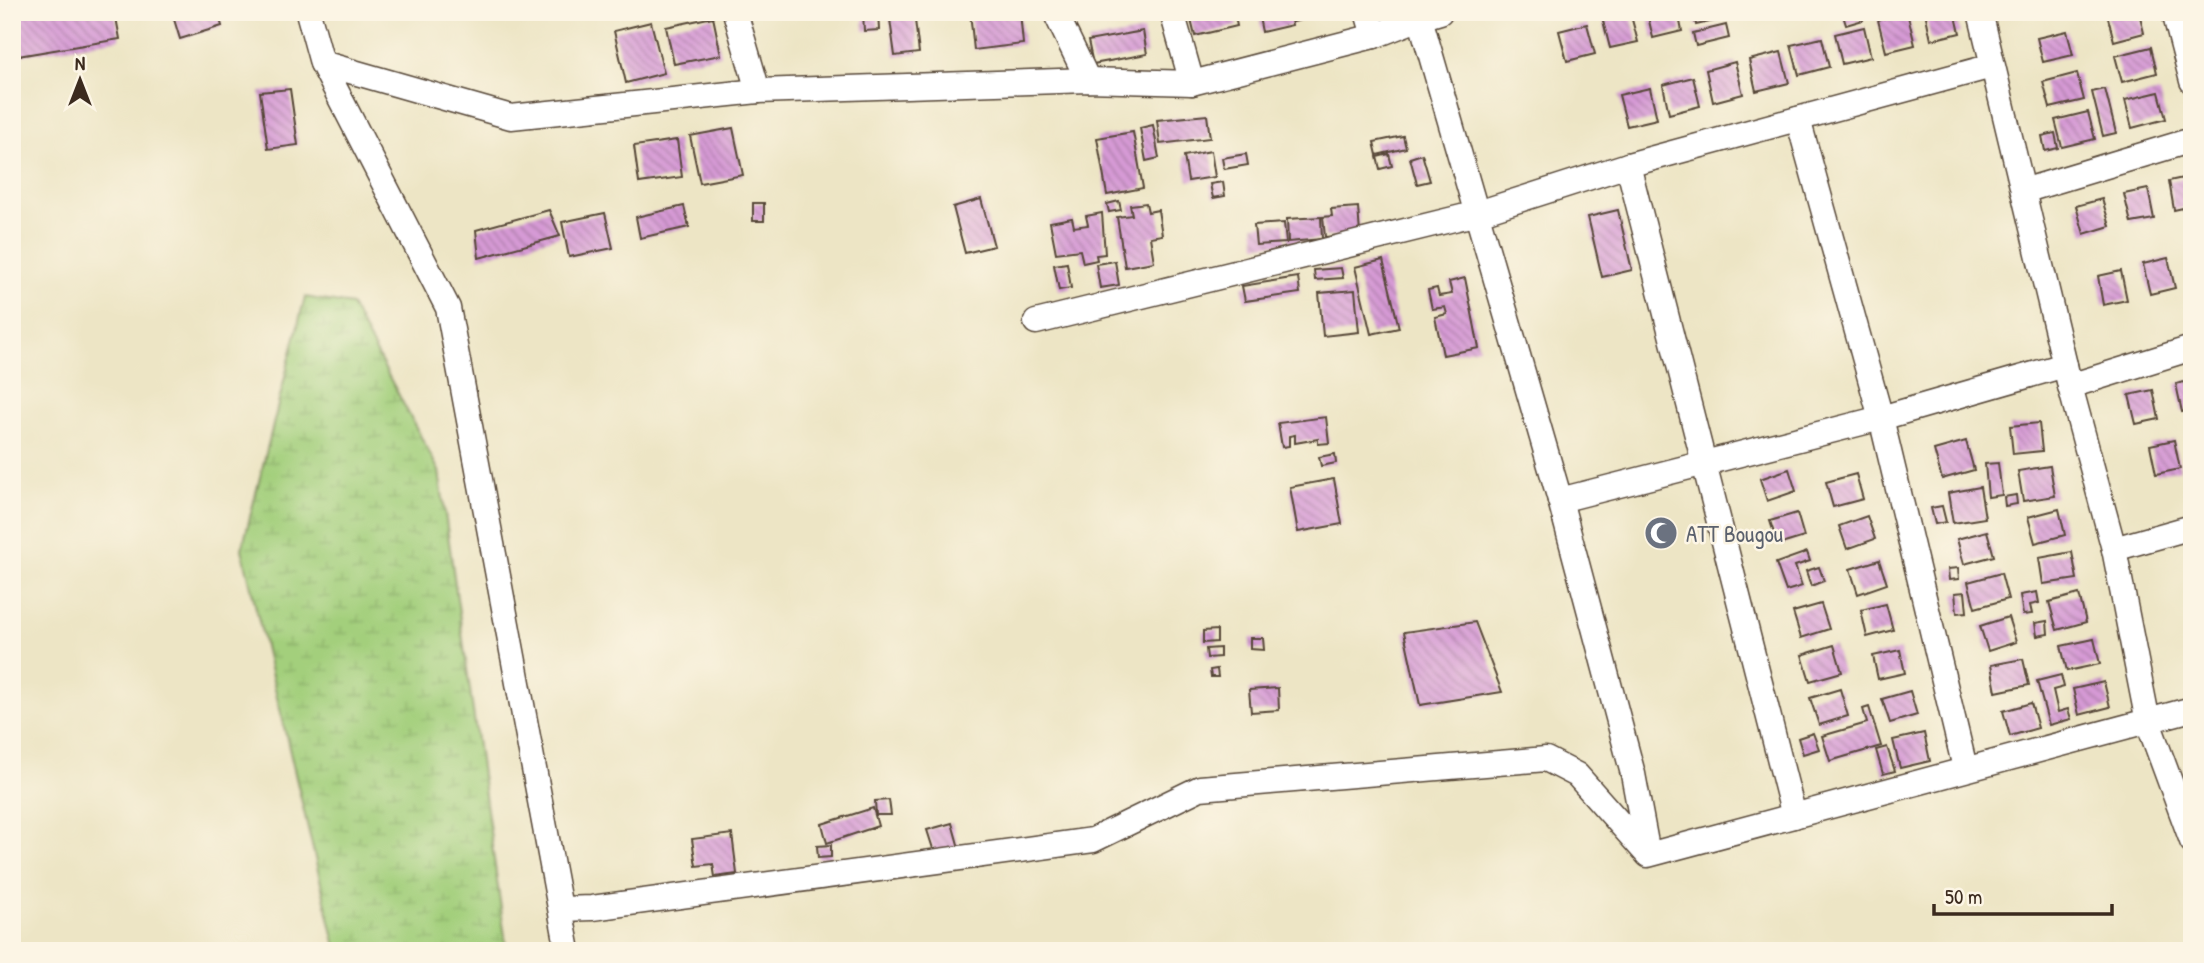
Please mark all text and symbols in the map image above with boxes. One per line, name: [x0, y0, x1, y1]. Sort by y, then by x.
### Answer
north arrow: [46, 46, 116, 116]
text: N: [75, 50, 85, 76]
mosque icon: ATT Bougou: [1642, 514, 1680, 552]
place label: ATT Bougou: [1686, 518, 1783, 549]
scale bar: [1934, 872, 2113, 916]
text: 50 m: [1945, 882, 1982, 911]

